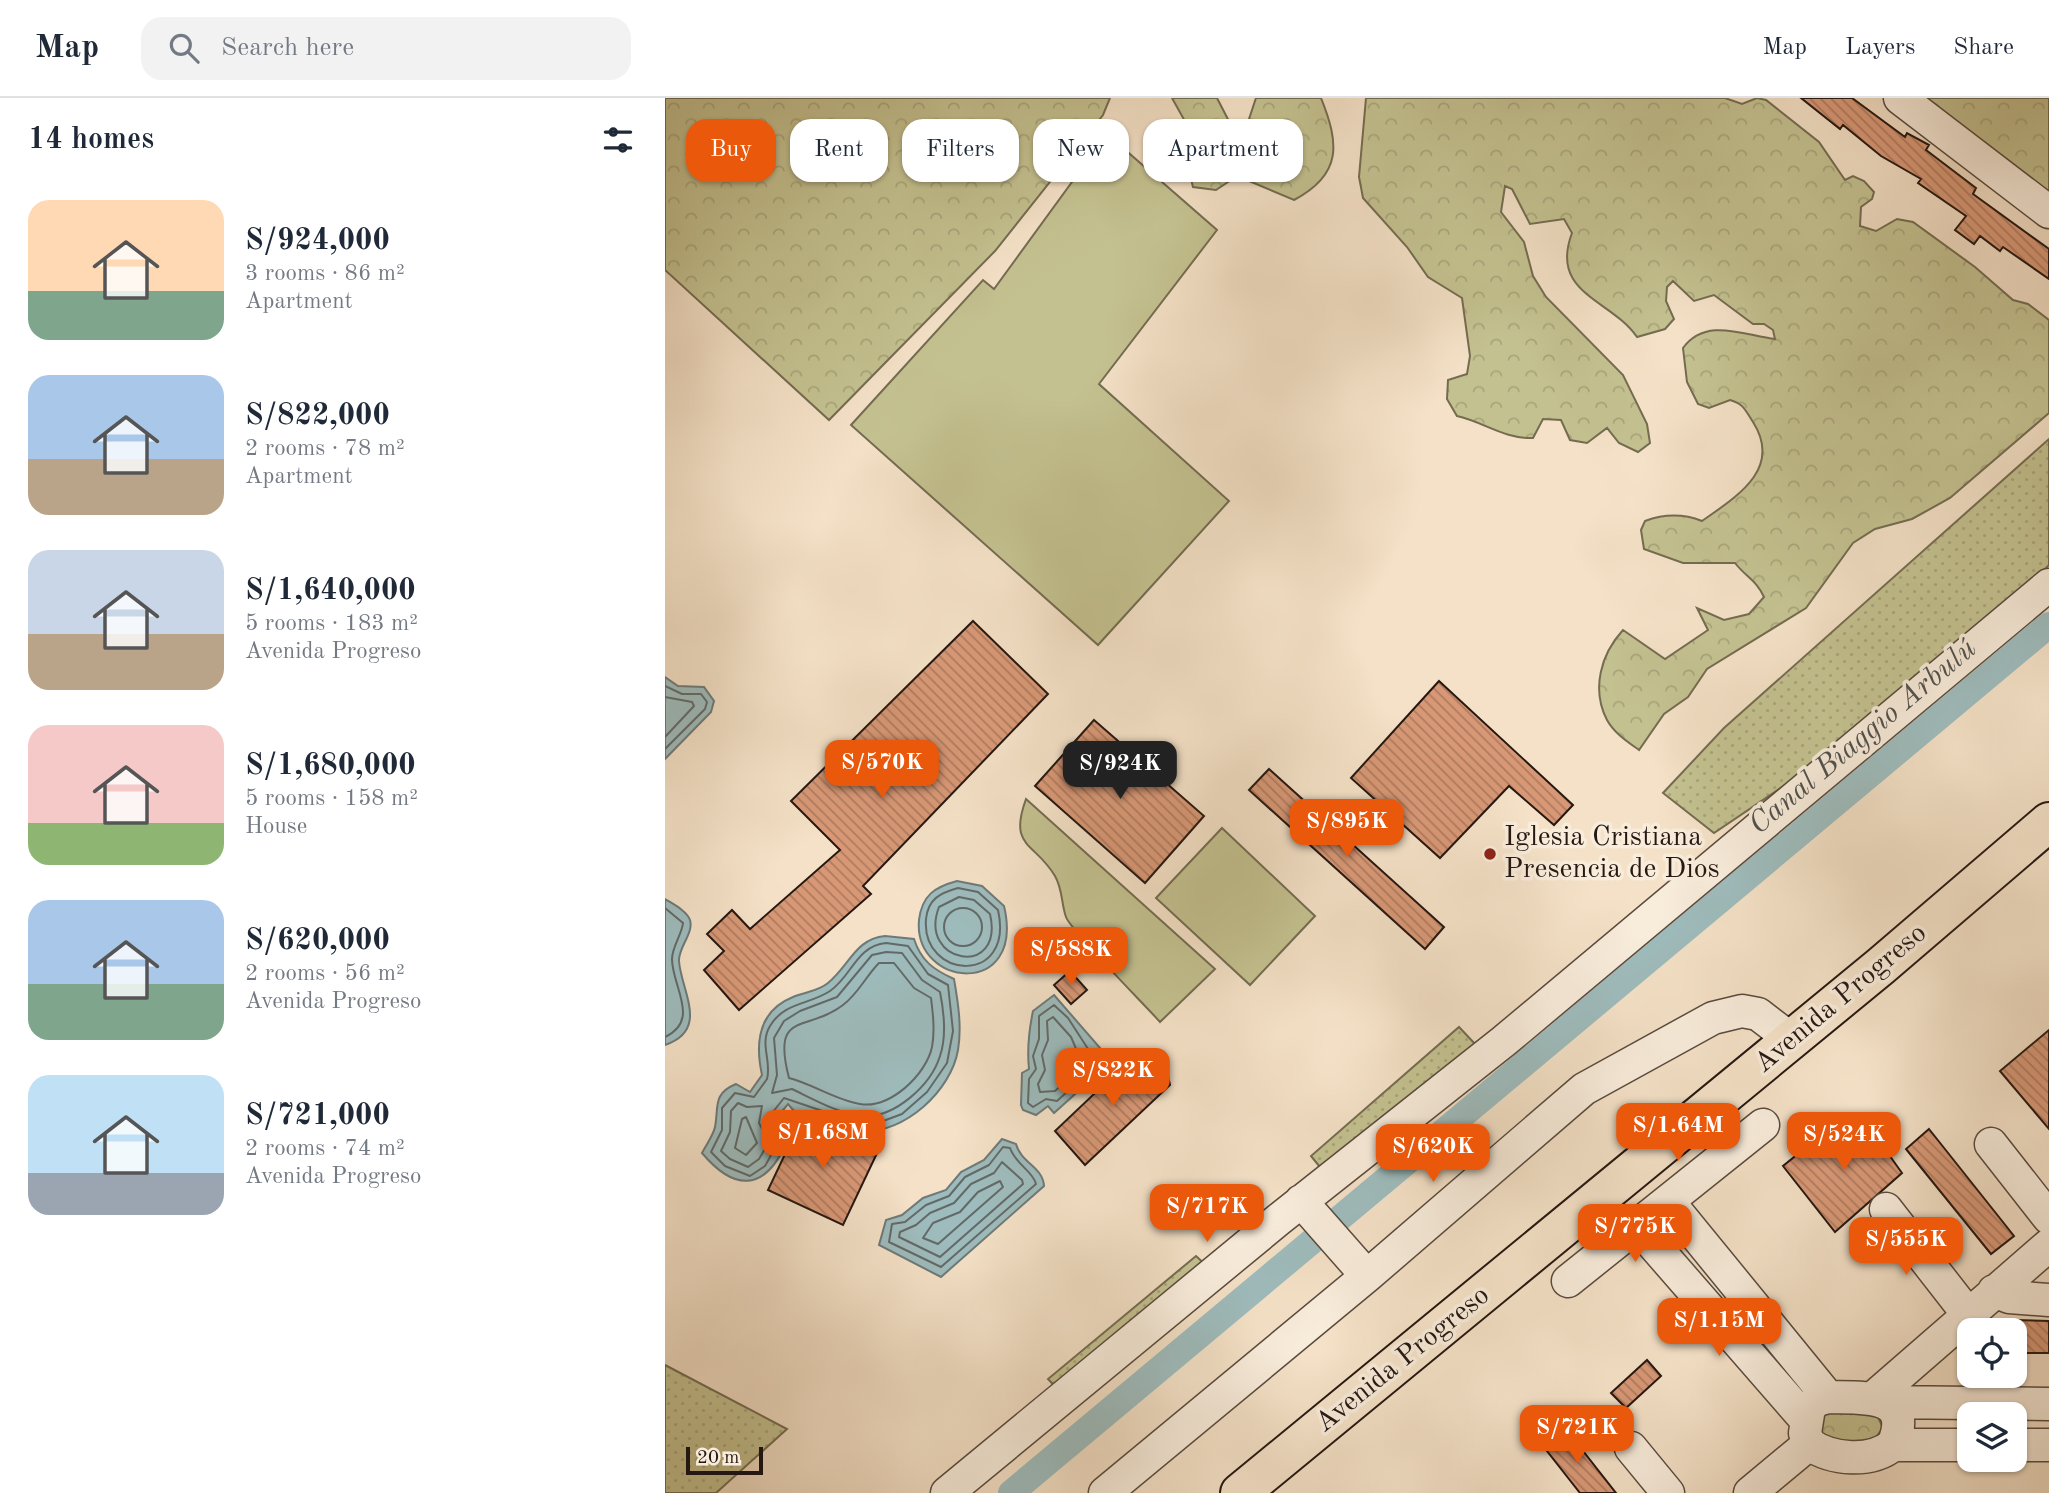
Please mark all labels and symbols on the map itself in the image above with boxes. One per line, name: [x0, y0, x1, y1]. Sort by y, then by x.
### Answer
water label: Canal Biaggio Arbulú: [1744, 633, 1982, 841]
pin: S/570K: [825, 740, 939, 800]
pin: S/924K: [1063, 742, 1177, 801]
pin: S/895K: [1290, 800, 1404, 859]
place label: Iglesia Cristiana Presencia de Dios: [1504, 824, 1720, 884]
marker: Iglesia Cristiana Presencia de Dios: [1482, 846, 1498, 862]
street label: Avenida Progreso: [1750, 919, 1932, 1079]
pin: S/588K: [1014, 928, 1128, 987]
pin: S/822K: [1056, 1048, 1170, 1108]
pin: S/1.64M: [1613, 1104, 1743, 1163]
pin: S/1.68M: [758, 1110, 888, 1170]
pin: S/524K: [1787, 1112, 1901, 1172]
pin: S/620K: [1376, 1124, 1490, 1184]
pin: S/717K: [1150, 1184, 1264, 1244]
pin: S/775K: [1578, 1204, 1692, 1264]
pin: S/555K: [1849, 1218, 1963, 1277]
street label: Avenida Progreso: [1311, 1282, 1495, 1438]
pin: S/1.15M: [1654, 1298, 1784, 1358]
pin: S/721K: [1520, 1406, 1634, 1465]
scale bar: [686, 1444, 763, 1476]

